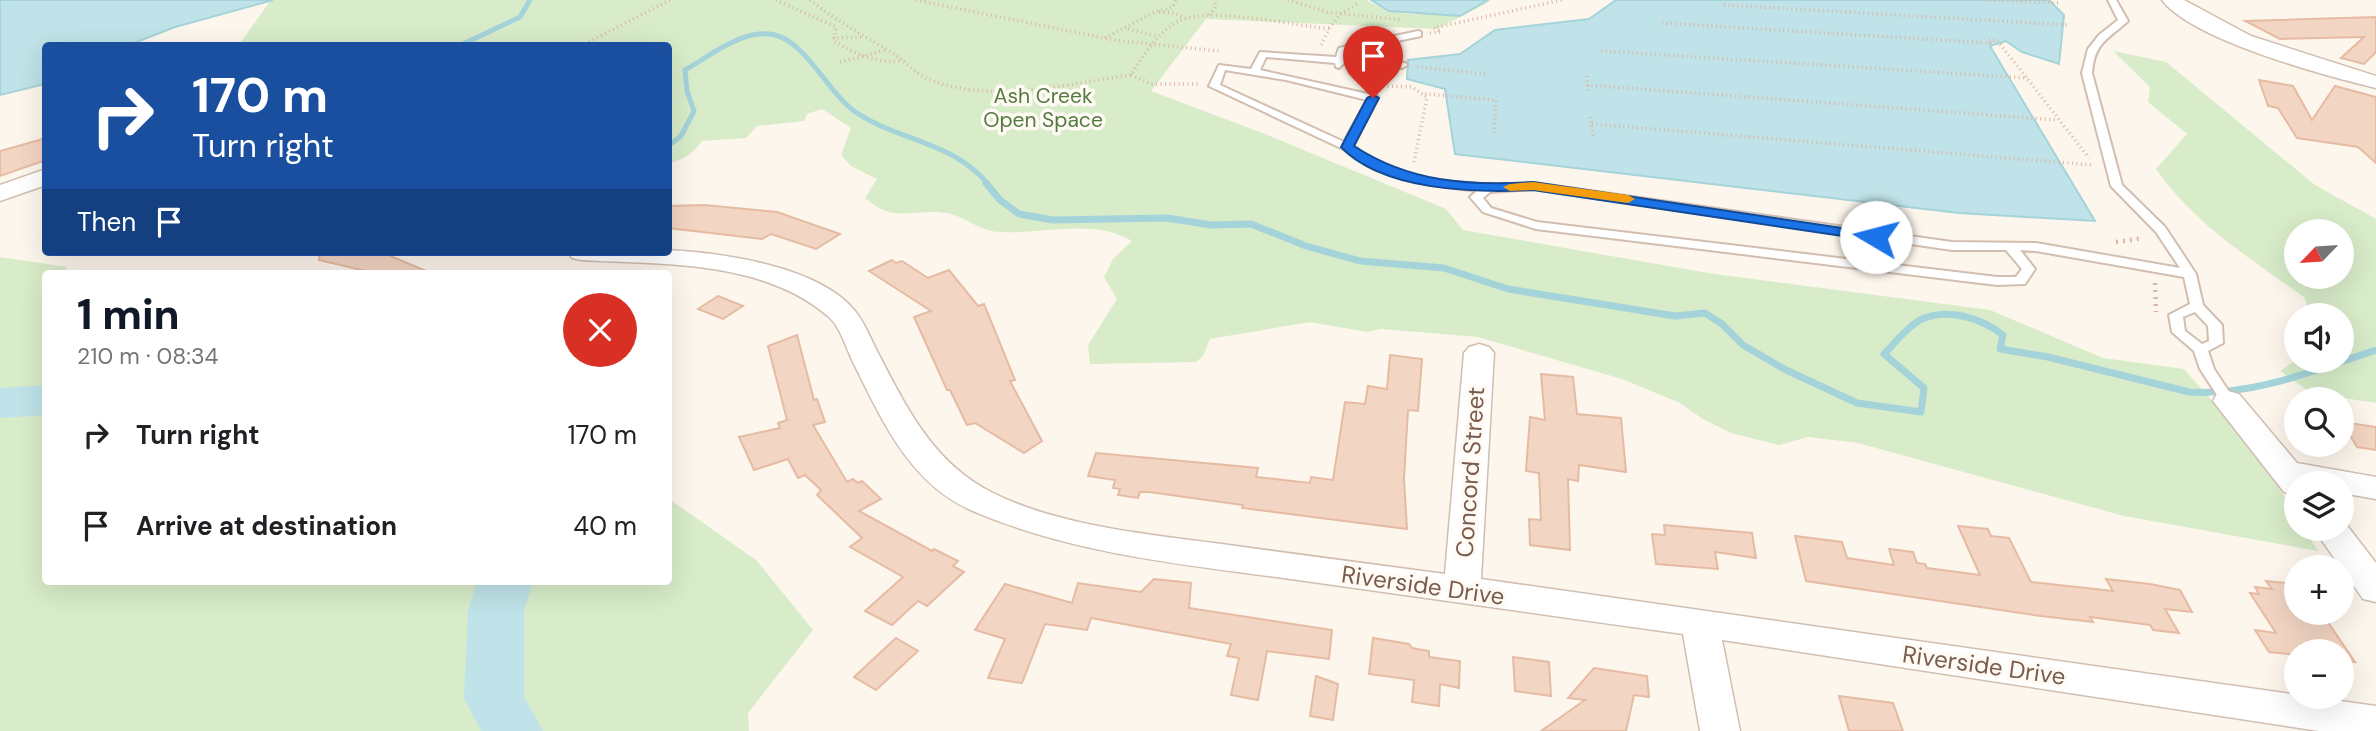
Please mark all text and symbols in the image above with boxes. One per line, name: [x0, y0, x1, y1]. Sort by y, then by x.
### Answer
pin: [1343, 26, 1403, 98]
icon: arrive: [1354, 37, 1392, 75]
text: 170 m: [192, 63, 328, 127]
icon: right: [77, 70, 168, 161]
park label: Ash Creek Open Space: [983, 82, 1103, 134]
text: Turn right: [192, 125, 334, 167]
position arrow: [1839, 200, 1913, 274]
icon: arrive: [150, 203, 188, 241]
text: Then: [77, 205, 136, 239]
north arrow: [2284, 219, 2354, 289]
map controls: [2284, 219, 2354, 709]
text: 1 min: [77, 287, 180, 342]
button: close: [563, 293, 637, 367]
button: sound: [2284, 303, 2354, 373]
text: 210 m · 08:34: [77, 341, 218, 371]
street label: Concord Street: [1449, 386, 1491, 558]
button: search: [2284, 387, 2354, 457]
icon: right: [77, 416, 115, 454]
text: Turn right: [136, 418, 260, 452]
text: 170 m: [568, 418, 637, 452]
button: layers: [2284, 471, 2354, 541]
icon: arrive: [77, 507, 115, 545]
text: Arrive at destination: [136, 509, 397, 543]
text: 40 m: [573, 509, 637, 543]
button: +: [2284, 555, 2354, 625]
street label: Riverside Drive: [1340, 558, 1506, 612]
street label: Riverside Drive: [1901, 638, 2067, 692]
button: −: [2284, 639, 2354, 709]

